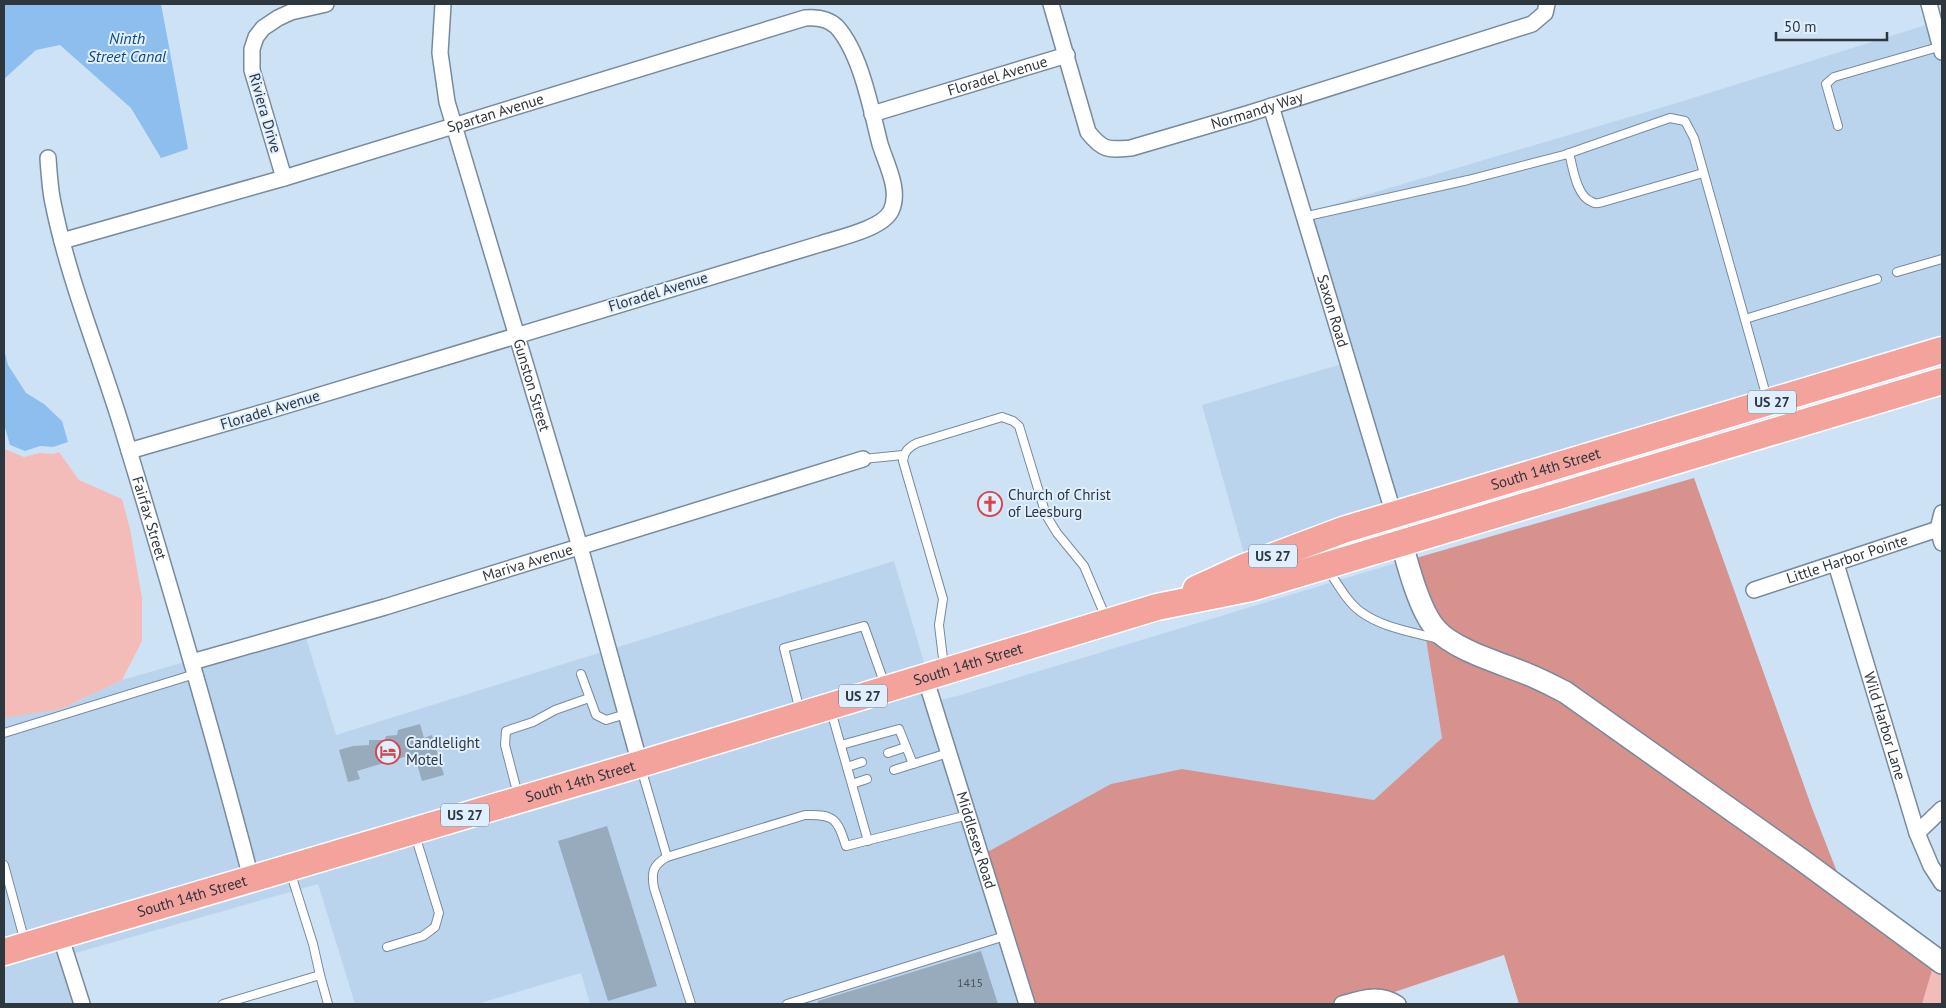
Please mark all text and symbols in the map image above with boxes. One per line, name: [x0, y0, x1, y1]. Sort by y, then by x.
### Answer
scale bar: [1776, 10, 1887, 42]
text: 50 m: [1784, 17, 1817, 36]
water label: Ninth Street Canal: [88, 28, 167, 66]
street label: Floradel Avenue: [945, 52, 1049, 100]
street label: Riviera Drive: [245, 71, 286, 155]
street label: Normandy Way: [1208, 87, 1305, 133]
street label: Spartan Avenue: [445, 89, 546, 136]
street label: Floradel Avenue: [606, 267, 710, 316]
street label: Saxon Road: [1313, 272, 1353, 349]
street label: Gunston Street: [509, 336, 555, 433]
street label: Floradel Avenue: [218, 385, 322, 434]
road number: US 27: [1748, 391, 1796, 414]
street label: South 14th Street: [1488, 443, 1603, 494]
street label: Fairfax Street: [128, 474, 171, 562]
place label: Church of Christ of Leesburg: [1008, 485, 1111, 521]
church icon: Church of Christ of Leesburg: [977, 491, 1003, 517]
street label: Little Harbor Pointe: [1784, 530, 1910, 588]
street label: Mariva Avenue: [480, 539, 575, 585]
road number: US 27: [1249, 544, 1297, 568]
street label: South 14th Street: [911, 638, 1025, 689]
street label: Wild Harbor Lane: [1860, 669, 1910, 782]
road number: US 27: [839, 684, 887, 708]
place label: Candlelight Motel: [406, 733, 480, 769]
hotel icon: Candlelight Motel: [375, 739, 401, 765]
street label: South 14th Street: [523, 756, 637, 806]
street label: Middlesex Road: [952, 789, 1000, 891]
road number: US 27: [441, 804, 489, 826]
street label: South 14th Street: [135, 871, 249, 921]
house number: 1415: [957, 975, 983, 990]

